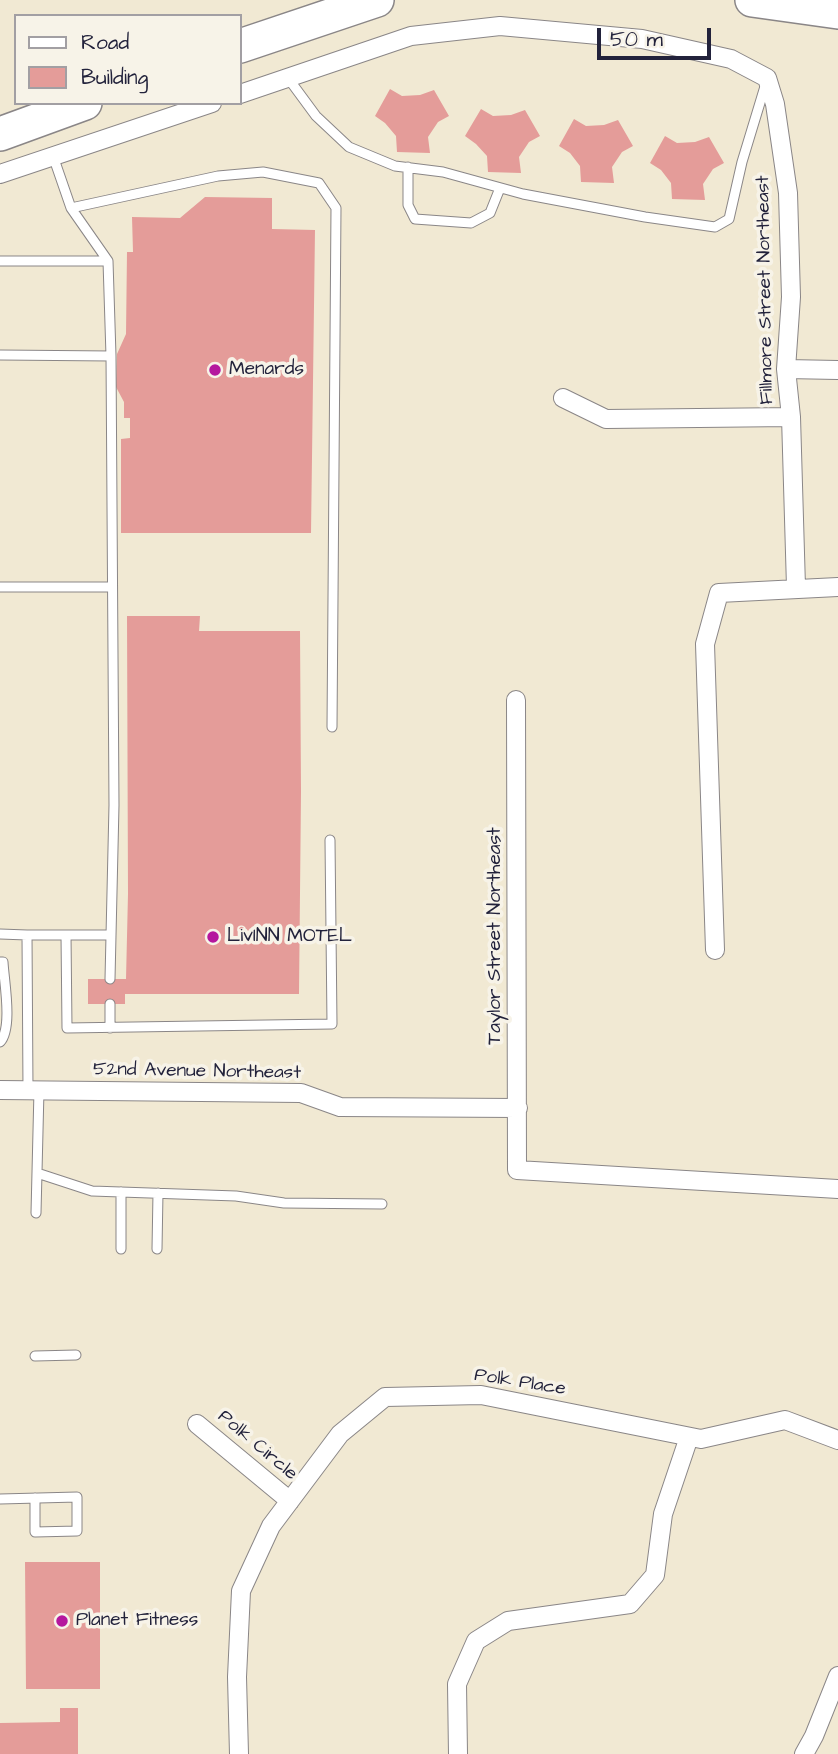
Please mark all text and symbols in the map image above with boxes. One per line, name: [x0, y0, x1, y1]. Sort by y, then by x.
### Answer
legend: [14, 14, 242, 105]
scale bar: [600, 14, 714, 58]
text: 50 m: [610, 25, 663, 54]
text: Road: [81, 28, 129, 57]
text: Building: [81, 63, 148, 92]
street label: Fillmore Street Northeast: [753, 175, 779, 405]
place label: Menards: [229, 359, 304, 381]
marker: Menards: [207, 362, 223, 378]
street label: Taylor Street Northeast: [485, 827, 507, 1045]
place label: LivINN MOTEL: [227, 926, 352, 948]
marker: LivINN MOTEL: [205, 929, 221, 945]
street label: 52nd Avenue Northeast: [93, 1059, 301, 1085]
street label: Polk Place: [473, 1365, 567, 1401]
street label: Polk Circle: [212, 1406, 302, 1486]
place label: Planet Fitness: [76, 1610, 198, 1632]
marker: Planet Fitness: [54, 1613, 70, 1629]

